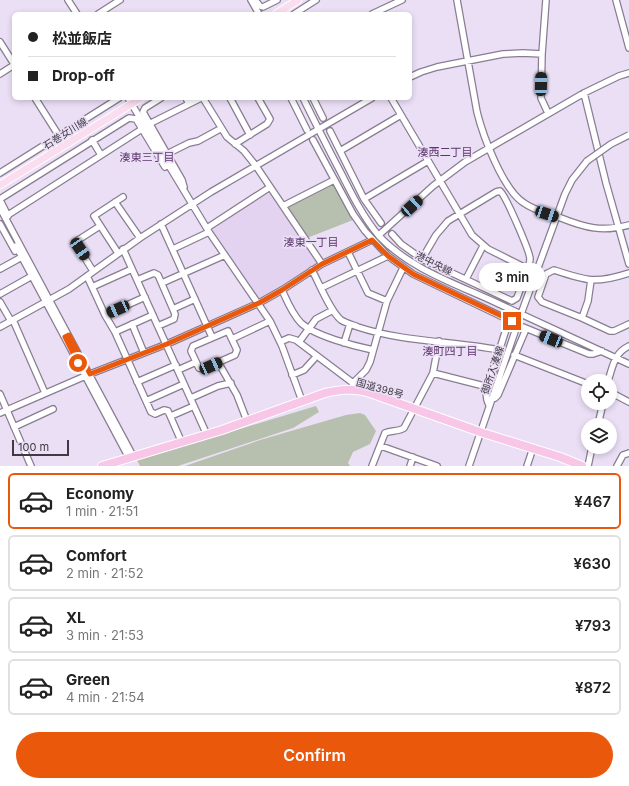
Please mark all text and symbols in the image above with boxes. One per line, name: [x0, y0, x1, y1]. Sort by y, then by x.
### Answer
text: 松並飯店: [52, 29, 112, 48]
text: Drop-off: [52, 66, 115, 85]
car: [535, 72, 547, 96]
street label: 石巻女川線: [41, 115, 89, 151]
district label: 湊西二丁目: [418, 145, 473, 159]
district label: 湊東三丁目: [120, 150, 175, 164]
car: [399, 194, 425, 218]
car: [534, 205, 560, 223]
district label: 湊東一丁目: [284, 235, 339, 249]
car: [68, 236, 92, 262]
street label: 港中央線: [413, 249, 455, 277]
callout: 3 min: [479, 263, 545, 291]
text: 3 min: [495, 269, 529, 285]
car: [105, 299, 131, 319]
route end: [503, 312, 521, 330]
car: [538, 329, 564, 349]
district label: 湊町四丁目: [423, 344, 478, 358]
street label: 御所入湊線: [478, 344, 506, 396]
route start: [69, 354, 87, 372]
car: [198, 356, 224, 376]
map controls: [581, 374, 617, 454]
button: locate: [581, 374, 617, 410]
street label: 国道398号: [355, 376, 405, 400]
button: layers: [581, 418, 617, 454]
scale bar: [12, 438, 69, 457]
text: 100 m: [18, 440, 49, 454]
icon: car: [18, 483, 54, 519]
text: Economy: [66, 484, 134, 503]
text: ¥467: [574, 492, 611, 511]
text: 1 min · 21:51: [66, 503, 138, 519]
icon: car: [18, 545, 54, 581]
text: Comfort: [66, 546, 127, 565]
text: ¥630: [574, 554, 611, 573]
text: 2 min · 21:52: [66, 565, 144, 581]
icon: car: [18, 607, 54, 643]
text: XL: [66, 608, 86, 627]
text: ¥793: [575, 616, 611, 635]
text: 3 min · 21:53: [66, 627, 144, 643]
icon: car: [18, 669, 54, 705]
text: Green: [66, 670, 110, 689]
text: ¥872: [575, 678, 611, 697]
text: 4 min · 21:54: [66, 689, 145, 705]
button: Confirm: [16, 732, 613, 778]

